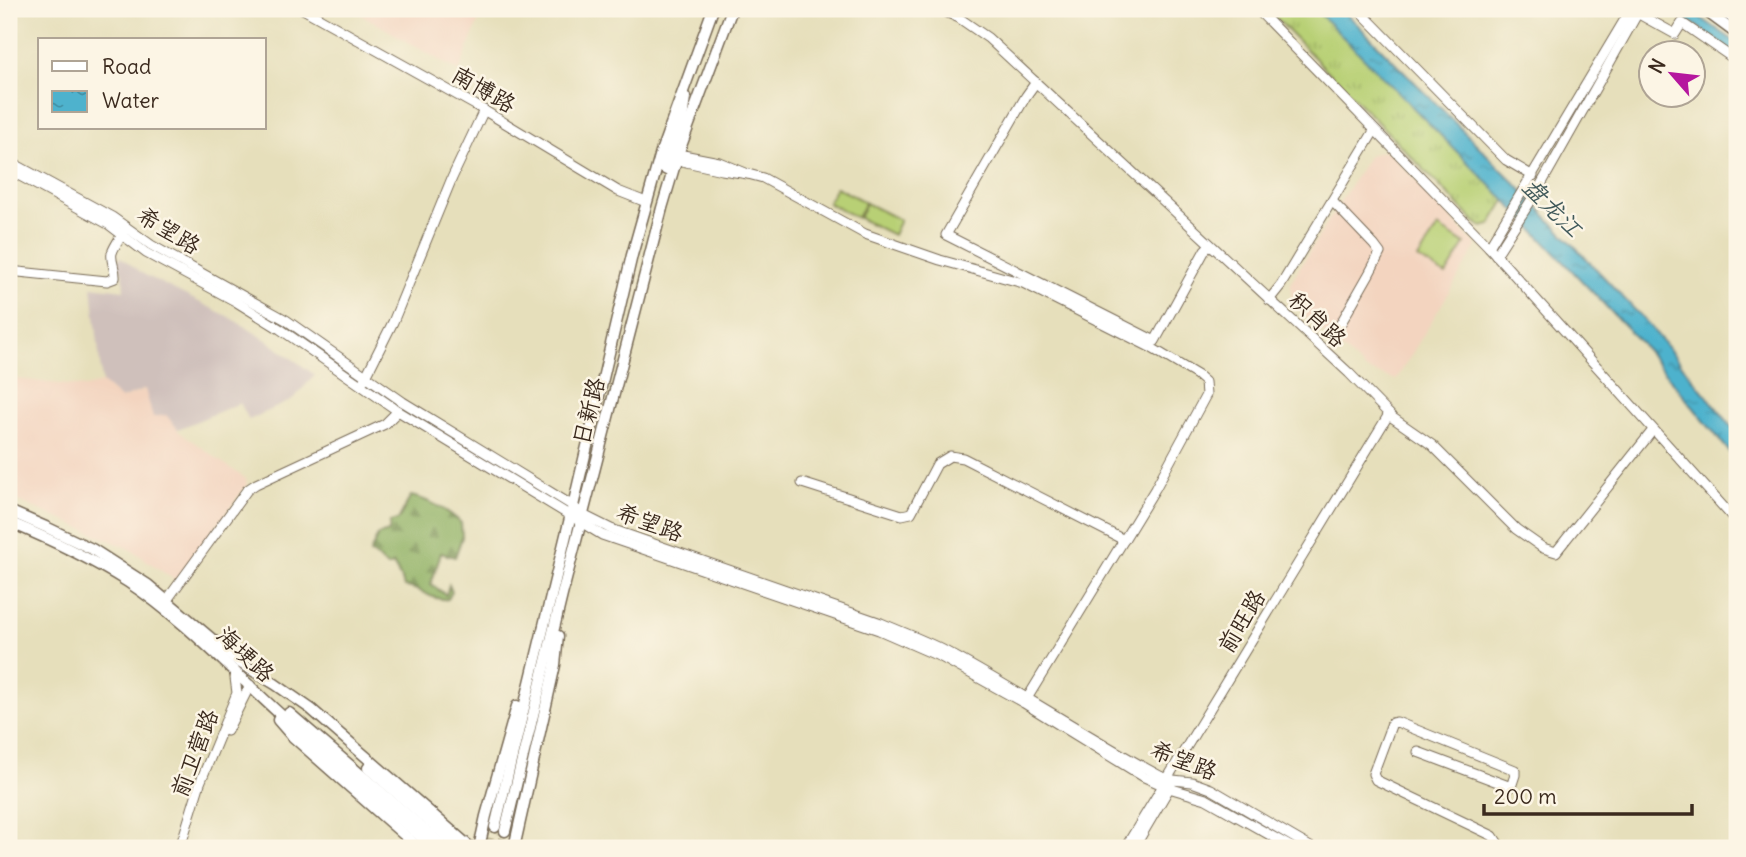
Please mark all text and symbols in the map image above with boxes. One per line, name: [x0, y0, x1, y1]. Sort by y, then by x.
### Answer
legend: [38, 38, 266, 130]
north arrow: [1638, 38, 1708, 108]
text: Road: [102, 53, 151, 80]
text: N: [1643, 55, 1671, 77]
street label: 南博路: [447, 59, 521, 119]
text: Water: [102, 87, 160, 114]
water label: 盘龙江: [1517, 171, 1590, 244]
street label: 希望路: [132, 200, 206, 260]
street label: 积肖路: [1283, 285, 1353, 353]
street label: 日新路: [566, 374, 610, 448]
street label: 希望路: [613, 497, 687, 547]
street label: 前旺路: [1211, 584, 1271, 658]
street label: 海埂路: [211, 620, 281, 688]
street label: 前卫营路: [164, 705, 224, 801]
street label: 希望路: [1147, 734, 1221, 786]
scale bar: [1484, 773, 1692, 817]
text: 200 m: [1494, 783, 1557, 810]

